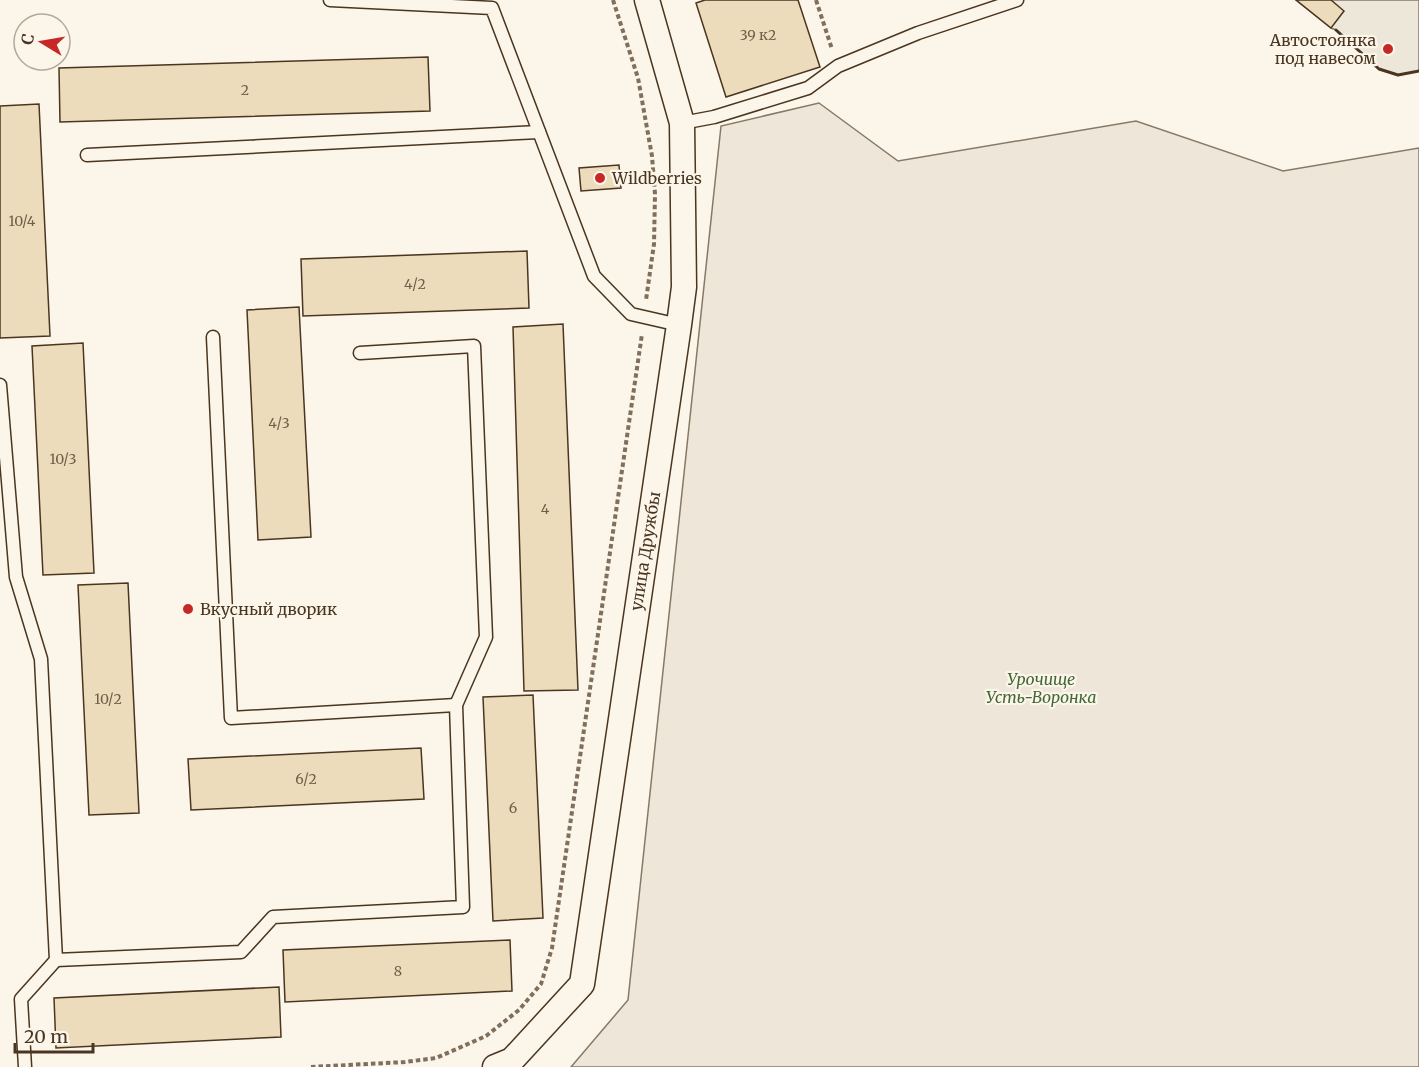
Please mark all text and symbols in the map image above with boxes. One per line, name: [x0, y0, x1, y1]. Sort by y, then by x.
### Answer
north arrow: [12, 12, 72, 72]
house number: 39 к2: [740, 26, 776, 44]
place label: Автостоянка под навесом: [1269, 30, 1376, 68]
text: С: [16, 32, 38, 46]
marker: Автостоянка под навесом: [1381, 42, 1395, 56]
house number: 2: [241, 81, 249, 99]
place label: Wildberries: [611, 168, 702, 188]
marker: Wildberries: [593, 171, 607, 185]
house number: 10/4: [8, 212, 36, 230]
house number: 4/2: [404, 275, 426, 293]
house number: 4/3: [268, 414, 290, 432]
house number: 10/3: [49, 450, 77, 468]
street label: улица Дружбы: [626, 490, 664, 612]
house number: 4: [541, 500, 550, 518]
place label: Вкусный дворик: [200, 599, 337, 619]
marker: Вкусный дворик: [181, 602, 195, 616]
park label: Урочище Усть-Воронка: [986, 669, 1096, 707]
house number: 10/2: [94, 690, 122, 708]
house number: 6/2: [295, 770, 317, 788]
house number: 6: [509, 799, 517, 817]
house number: 8: [394, 962, 402, 980]
scale bar: [15, 1016, 93, 1054]
text: 20 m: [24, 1025, 68, 1048]

